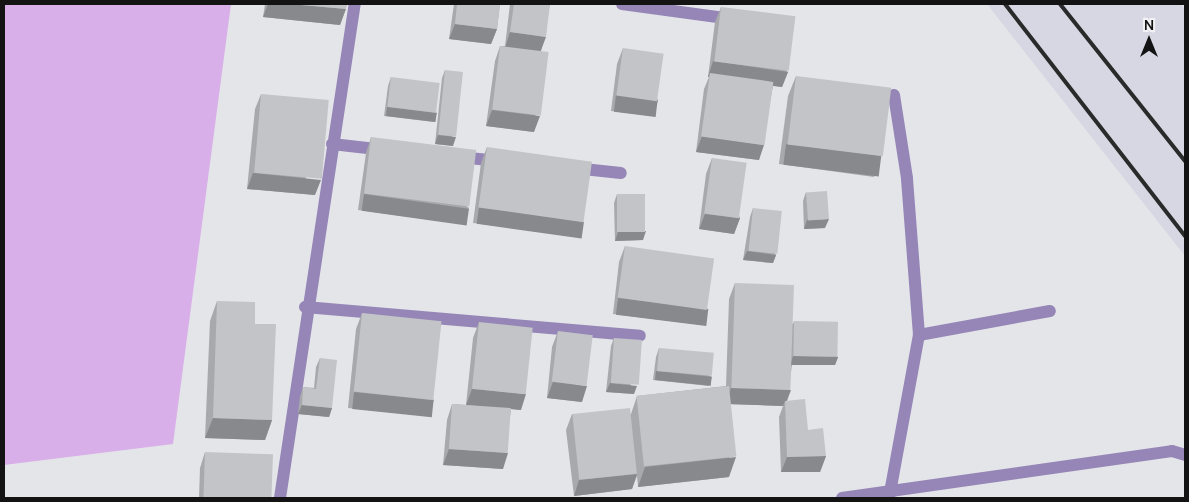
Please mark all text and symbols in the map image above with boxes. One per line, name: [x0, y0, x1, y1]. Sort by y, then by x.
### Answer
north arrow: [1124, 15, 1174, 65]
text: N: [1144, 15, 1154, 34]

